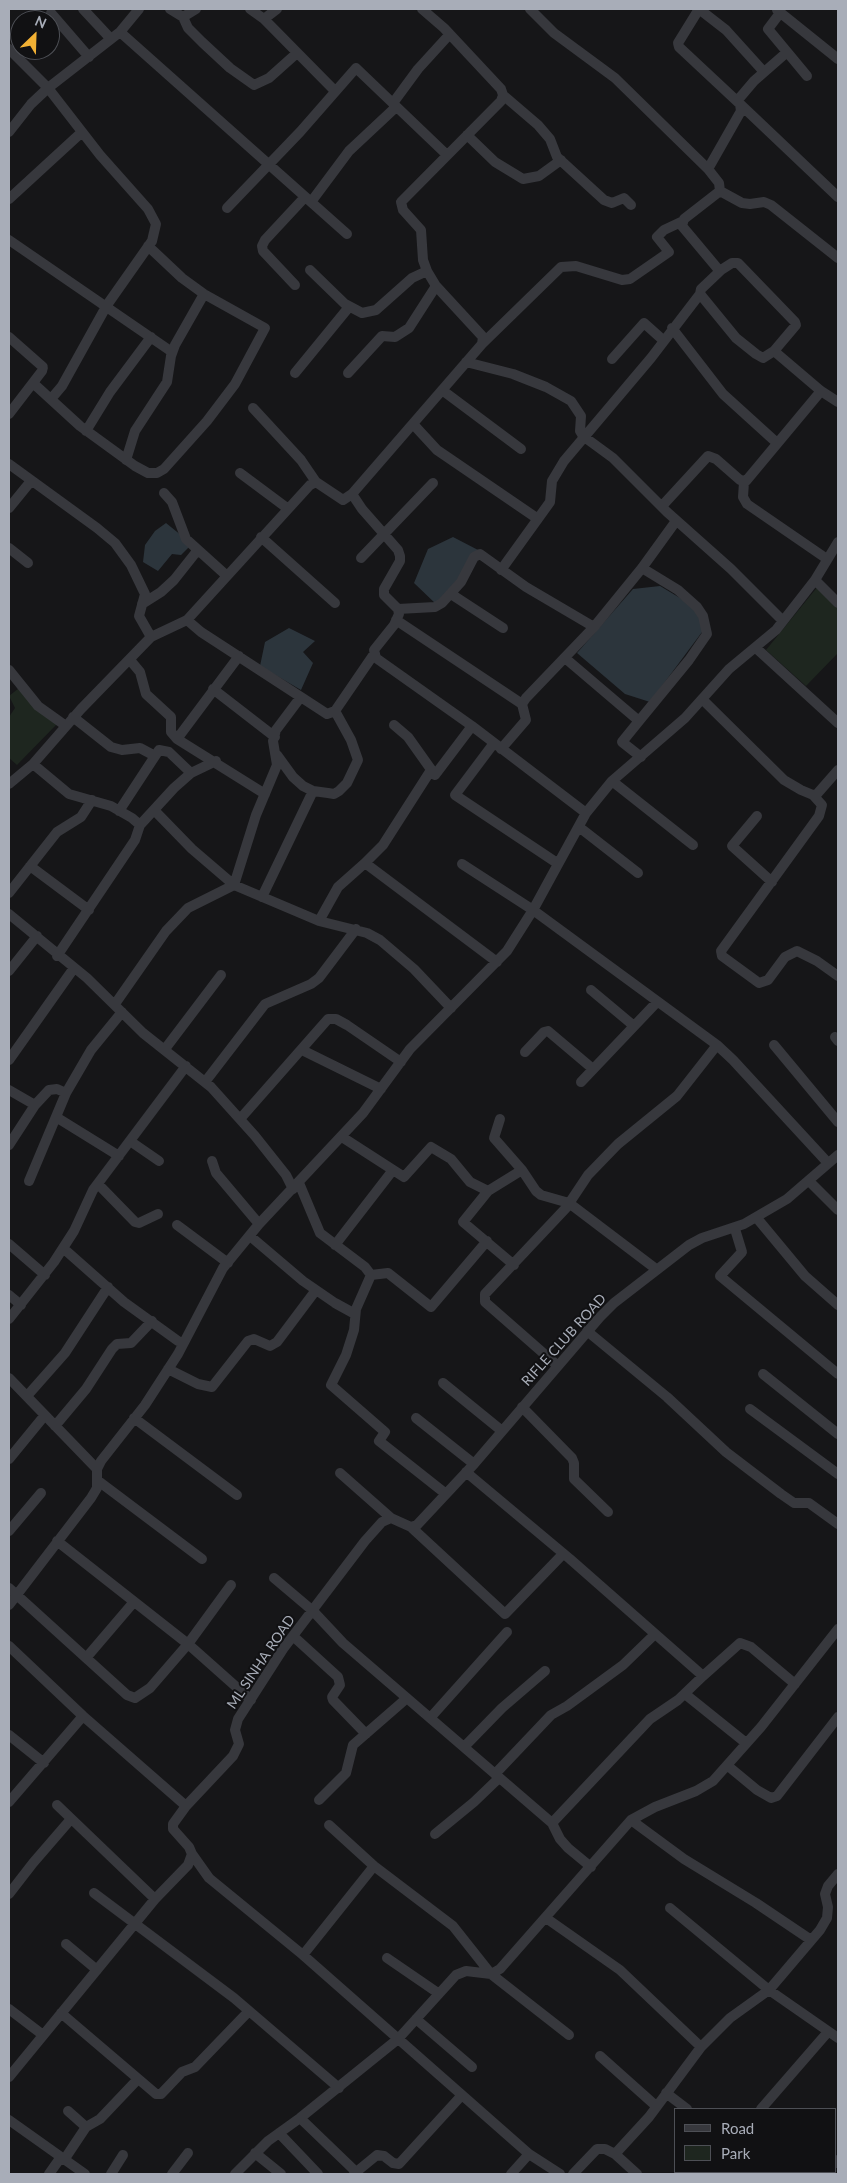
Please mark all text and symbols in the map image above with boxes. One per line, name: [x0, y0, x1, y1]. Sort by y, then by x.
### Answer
north arrow: [10, 10, 60, 60]
text: N: [33, 12, 49, 32]
street label: RIFLE CLUB ROAD: [518, 1290, 610, 1390]
street label: ML SINHA ROAD: [223, 1612, 299, 1712]
legend: [674, 2108, 837, 2173]
text: Road: [721, 2119, 754, 2137]
text: Park: [721, 2144, 750, 2162]

